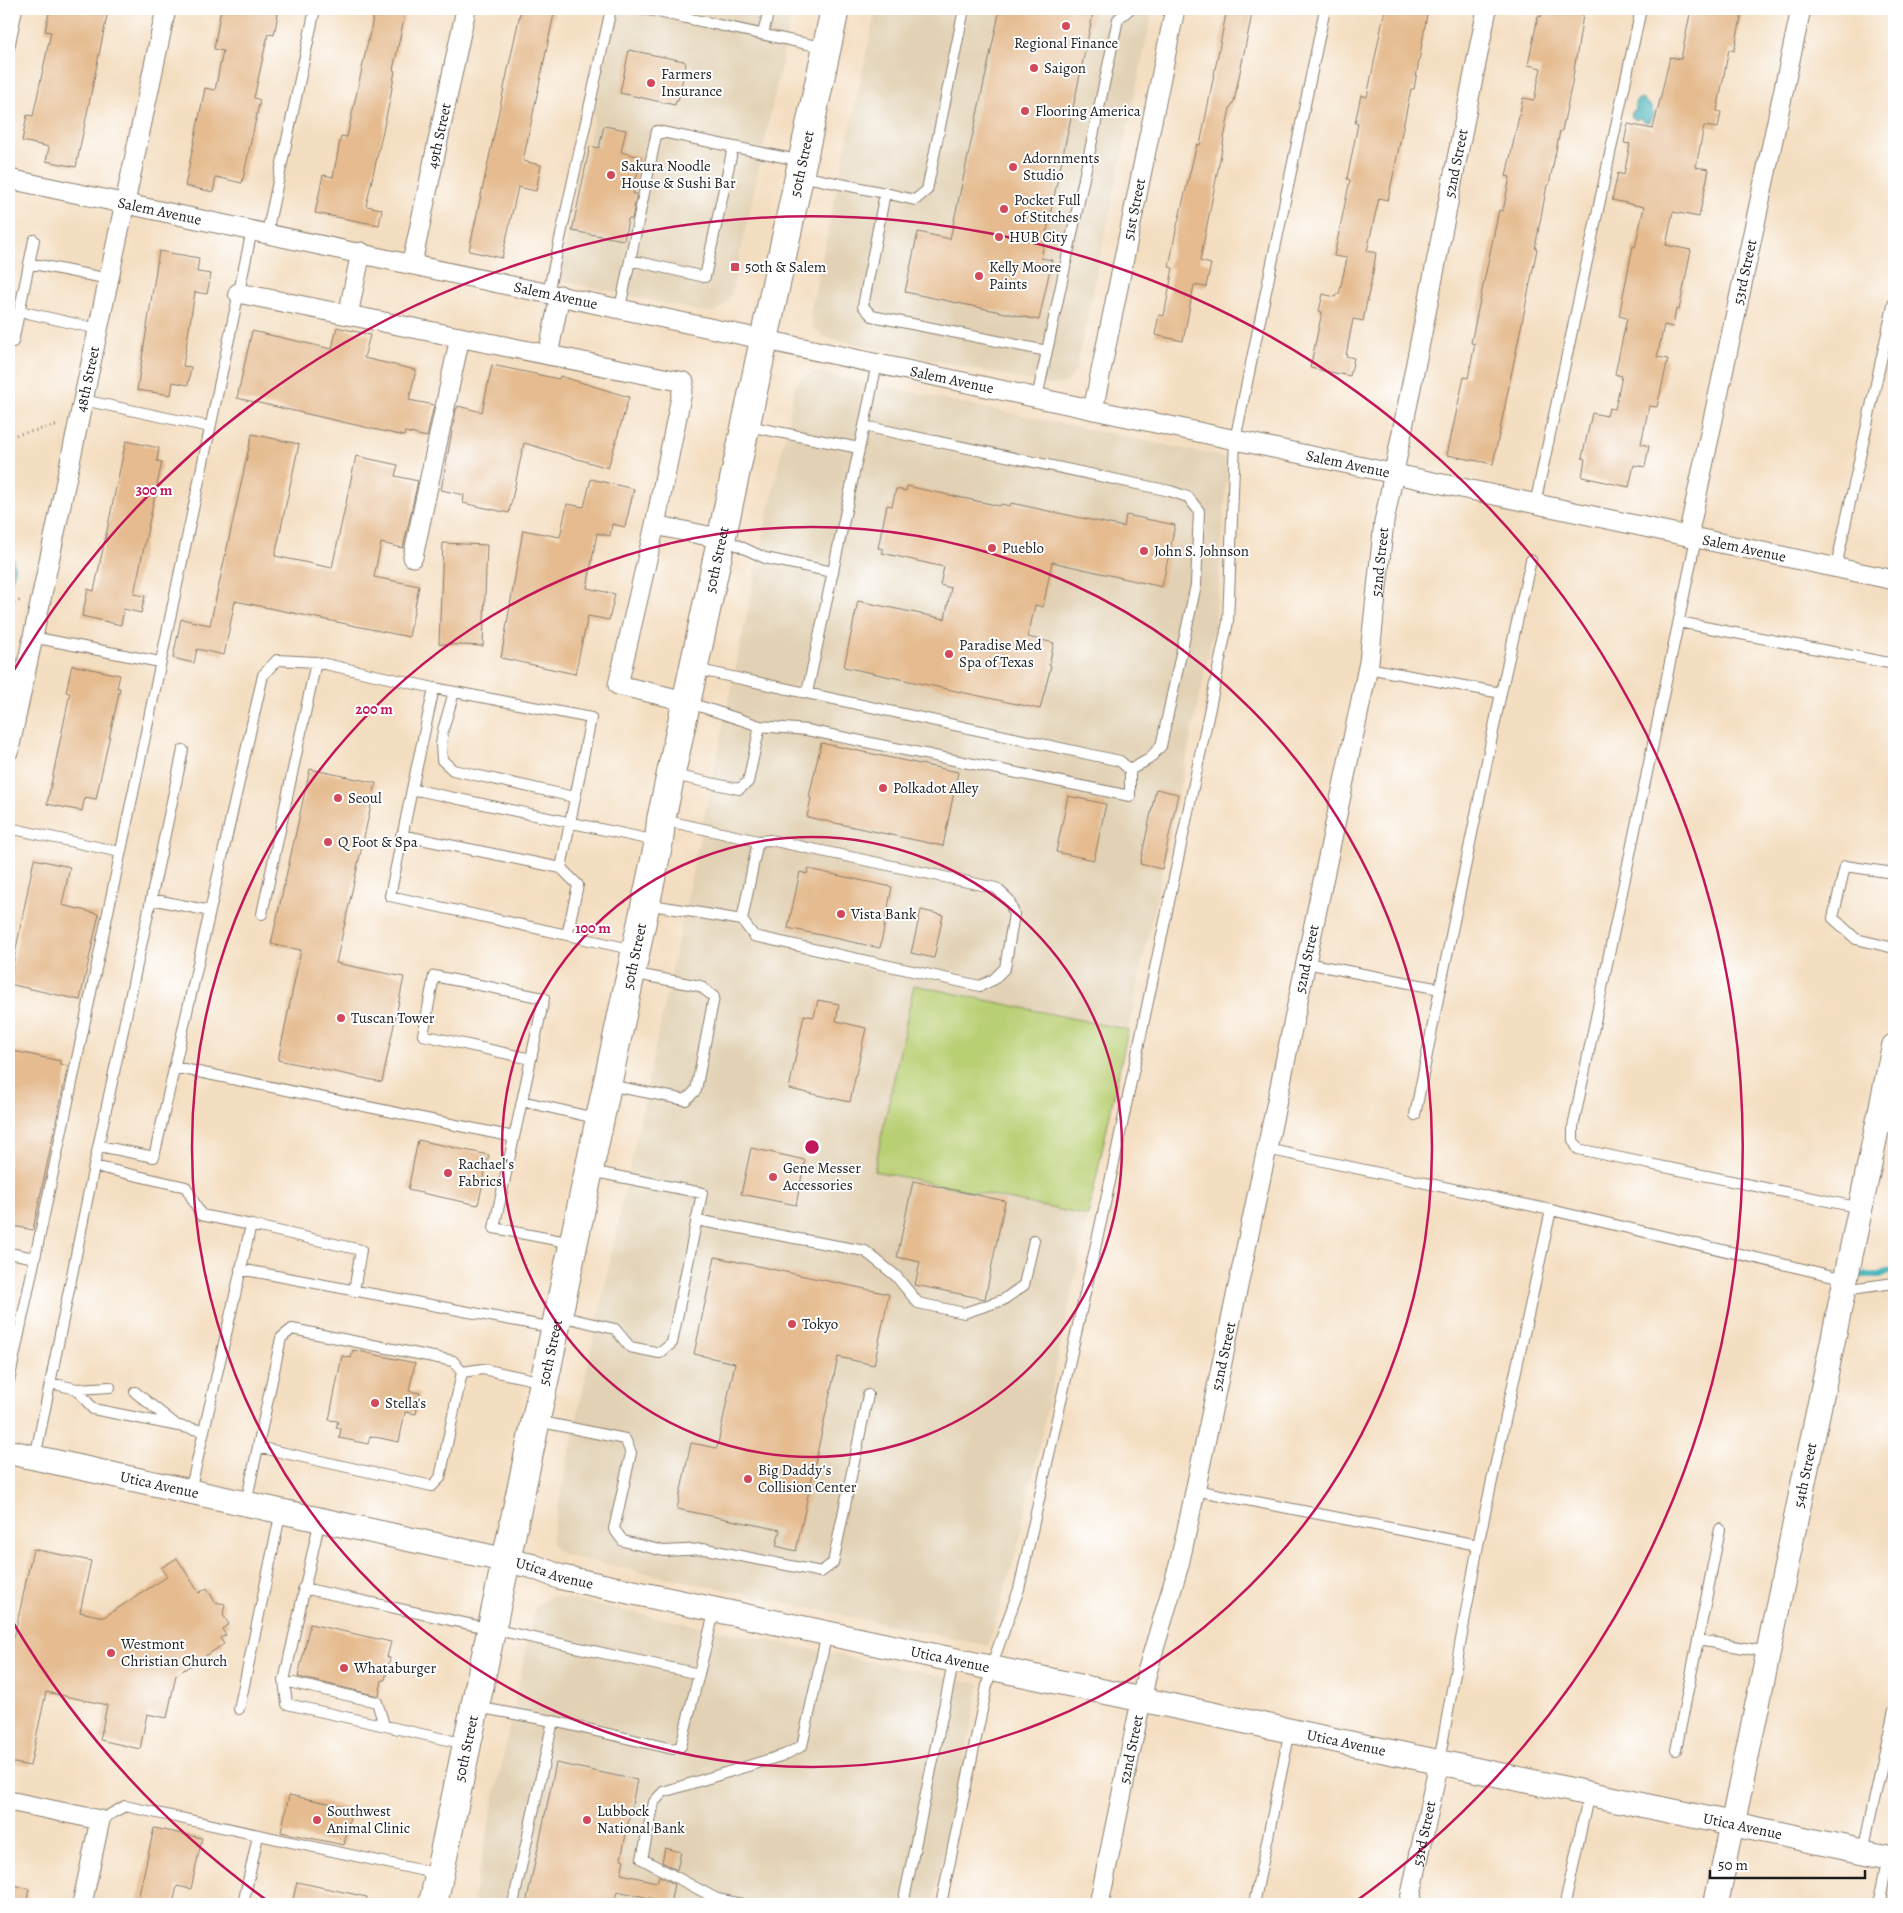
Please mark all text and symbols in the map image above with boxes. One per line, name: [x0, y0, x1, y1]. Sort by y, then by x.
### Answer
marker: Regional Finance: [1060, 20, 1072, 32]
place label: Regional Finance: [1014, 33, 1118, 53]
place label: Saigon: [1044, 58, 1086, 78]
marker: Saigon: [1028, 62, 1040, 74]
place label: Farmers Insurance: [661, 64, 723, 101]
marker: Farmers Insurance: [645, 77, 657, 89]
street label: 49th Street: [422, 101, 456, 170]
place label: Flooring America: [1035, 101, 1141, 121]
marker: Flooring America: [1019, 105, 1031, 117]
street label: 52nd Street: [1439, 127, 1473, 200]
street label: 50th Street: [785, 129, 819, 199]
place label: Adornments Studio: [1022, 148, 1099, 185]
place label: Sakura Noodle House & Sushi Bar: [621, 156, 736, 193]
marker: Adornments Studio: [1007, 161, 1019, 173]
marker: Sakura Noodle House & Sushi Bar: [605, 169, 617, 181]
street label: 51st Street: [1118, 176, 1150, 242]
place label: Pocket Full of Stitches: [1014, 190, 1081, 227]
street label: Salem Avenue: [116, 192, 204, 230]
marker: Pocket Full of Stitches: [998, 203, 1010, 215]
place label: HUB City: [1009, 227, 1068, 247]
marker: HUB City: [993, 231, 1005, 243]
street label: 53rd Street: [1728, 237, 1761, 307]
place label: 50th & Salem: [745, 257, 827, 277]
place label: Kelly Moore Paints: [989, 257, 1062, 294]
marker: 50th & Salem: [729, 261, 741, 273]
marker: Kelly Moore Paints: [973, 270, 985, 282]
street label: Salem Avenue: [512, 277, 600, 314]
street label: 48th Street: [71, 344, 104, 414]
street label: Salem Avenue: [908, 361, 996, 398]
street label: Salem Avenue: [1304, 445, 1392, 483]
text: 300 m: [136, 480, 173, 500]
street label: 50th Street: [700, 525, 734, 595]
street label: 52nd Street: [1366, 526, 1393, 598]
street label: Salem Avenue: [1700, 529, 1788, 567]
place label: Pueblo: [1002, 538, 1044, 558]
place label: John S. Johnson: [1154, 541, 1249, 561]
marker: Pueblo: [986, 542, 998, 554]
marker: John S. Johnson: [1138, 545, 1150, 557]
place label: Paradise Med Spa of Texas: [959, 635, 1043, 672]
marker: Paradise Med Spa of Texas: [943, 648, 955, 660]
text: 200 m: [355, 699, 393, 719]
place label: Polkadot Alley: [893, 778, 979, 798]
marker: Polkadot Alley: [877, 782, 889, 794]
place label: Seoul: [348, 788, 382, 808]
marker: Seoul: [332, 792, 344, 804]
place label: Q Foot & Spa: [338, 832, 418, 852]
marker: Q Foot & Spa: [322, 836, 334, 848]
place label: Vista Bank: [850, 904, 917, 924]
marker: Vista Bank: [835, 908, 847, 920]
text: 100 m: [575, 918, 611, 938]
street label: 50th Street: [618, 921, 651, 991]
street label: 52nd Street: [1290, 923, 1324, 995]
place label: Tuscan Tower: [351, 1008, 435, 1028]
marker: Tuscan Tower: [335, 1012, 347, 1024]
centre of rings: [803, 1138, 821, 1156]
place label: Rachael's Fabrics: [458, 1154, 514, 1191]
place label: Gene Messer Accessories: [782, 1158, 861, 1195]
marker: Rachael's Fabrics: [442, 1167, 454, 1179]
marker: Gene Messer Accessories: [767, 1171, 779, 1183]
place label: Tokyo: [802, 1314, 838, 1334]
street label: 50th Street: [534, 1317, 567, 1387]
marker: Tokyo: [786, 1318, 798, 1330]
street label: 52nd Street: [1206, 1320, 1240, 1392]
place label: Stella's: [385, 1393, 426, 1413]
marker: Stella's: [369, 1397, 381, 1409]
street label: 54th Street: [1788, 1441, 1821, 1510]
place label: Big Daddy's Collision Center: [758, 1460, 857, 1497]
street label: Utica Avenue: [118, 1466, 201, 1503]
marker: Big Daddy's Collision Center: [742, 1473, 754, 1485]
street label: Utica Avenue: [514, 1553, 595, 1594]
place label: Westmont Christian Church: [120, 1634, 227, 1671]
street label: Utica Avenue: [909, 1641, 992, 1677]
marker: Westmont Christian Church: [105, 1647, 117, 1659]
place label: Whataburger: [353, 1658, 436, 1678]
marker: Whataburger: [338, 1662, 350, 1674]
street label: 50th Street: [449, 1713, 483, 1783]
street label: 52nd Street: [1114, 1713, 1148, 1785]
street label: Utica Avenue: [1305, 1725, 1388, 1761]
street label: 53rd Street: [1407, 1799, 1441, 1868]
place label: Southwest Animal Clinic: [326, 1801, 410, 1838]
place label: Lubbock National Bank: [597, 1801, 685, 1838]
street label: Utica Avenue: [1701, 1808, 1784, 1844]
marker: Southwest Animal Clinic: [311, 1814, 323, 1826]
marker: Lubbock National Bank: [581, 1814, 593, 1826]
scale bar: [1710, 1848, 1866, 1880]
text: 50 m: [1718, 1855, 1748, 1875]

